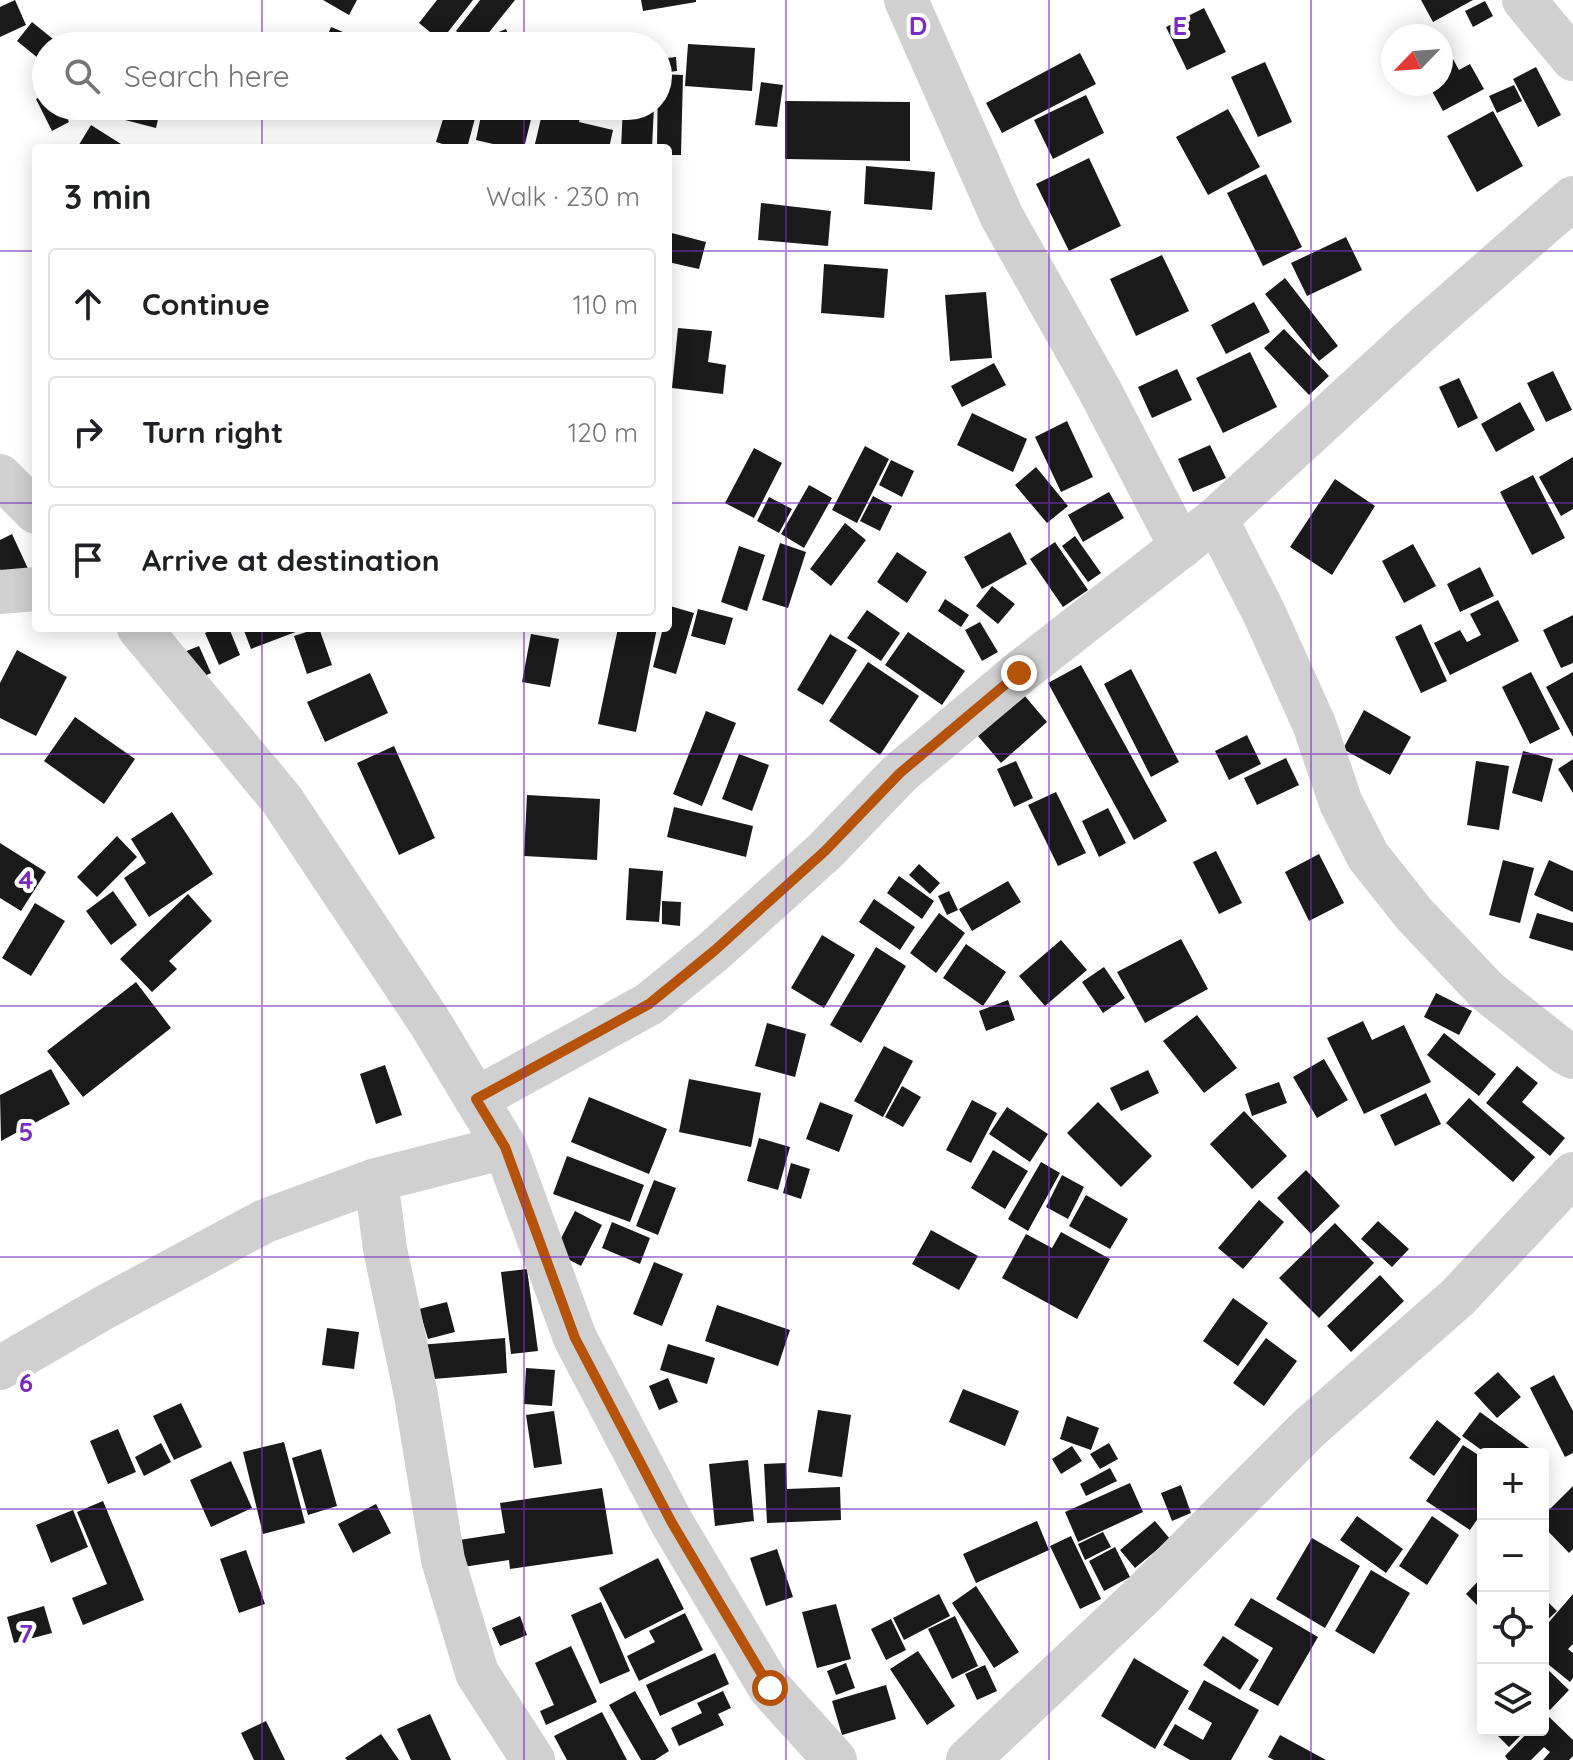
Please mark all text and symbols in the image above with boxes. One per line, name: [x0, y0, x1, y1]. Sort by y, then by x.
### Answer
text: D: [909, 9, 927, 42]
text: E: [1173, 9, 1187, 42]
north arrow: [1381, 24, 1453, 96]
search box: [32, 32, 672, 120]
icon: search: [60, 54, 104, 98]
text: Search here: [124, 57, 290, 95]
text: 3 min: [64, 175, 151, 218]
text: Walk · 230 m: [486, 180, 640, 213]
icon: ahead: [66, 282, 110, 326]
text: Continue: [142, 285, 270, 323]
text: 110 m: [572, 288, 638, 321]
icon: right: [66, 410, 110, 454]
text: Turn right: [142, 413, 283, 451]
text: 120 m: [568, 416, 638, 449]
icon: arrive: [66, 538, 110, 582]
text: Arrive at destination: [142, 541, 440, 579]
route end: [1001, 655, 1037, 691]
text: 4: [18, 863, 34, 896]
text: 5: [19, 1115, 33, 1148]
text: 6: [19, 1366, 33, 1399]
map controls: [1477, 1448, 1549, 1736]
button: +: [1477, 1448, 1549, 1520]
button: −: [1477, 1520, 1549, 1592]
button: locate: [1477, 1592, 1549, 1664]
text: 7: [19, 1617, 33, 1650]
button: layers: [1477, 1664, 1549, 1736]
route start: [752, 1670, 788, 1706]

